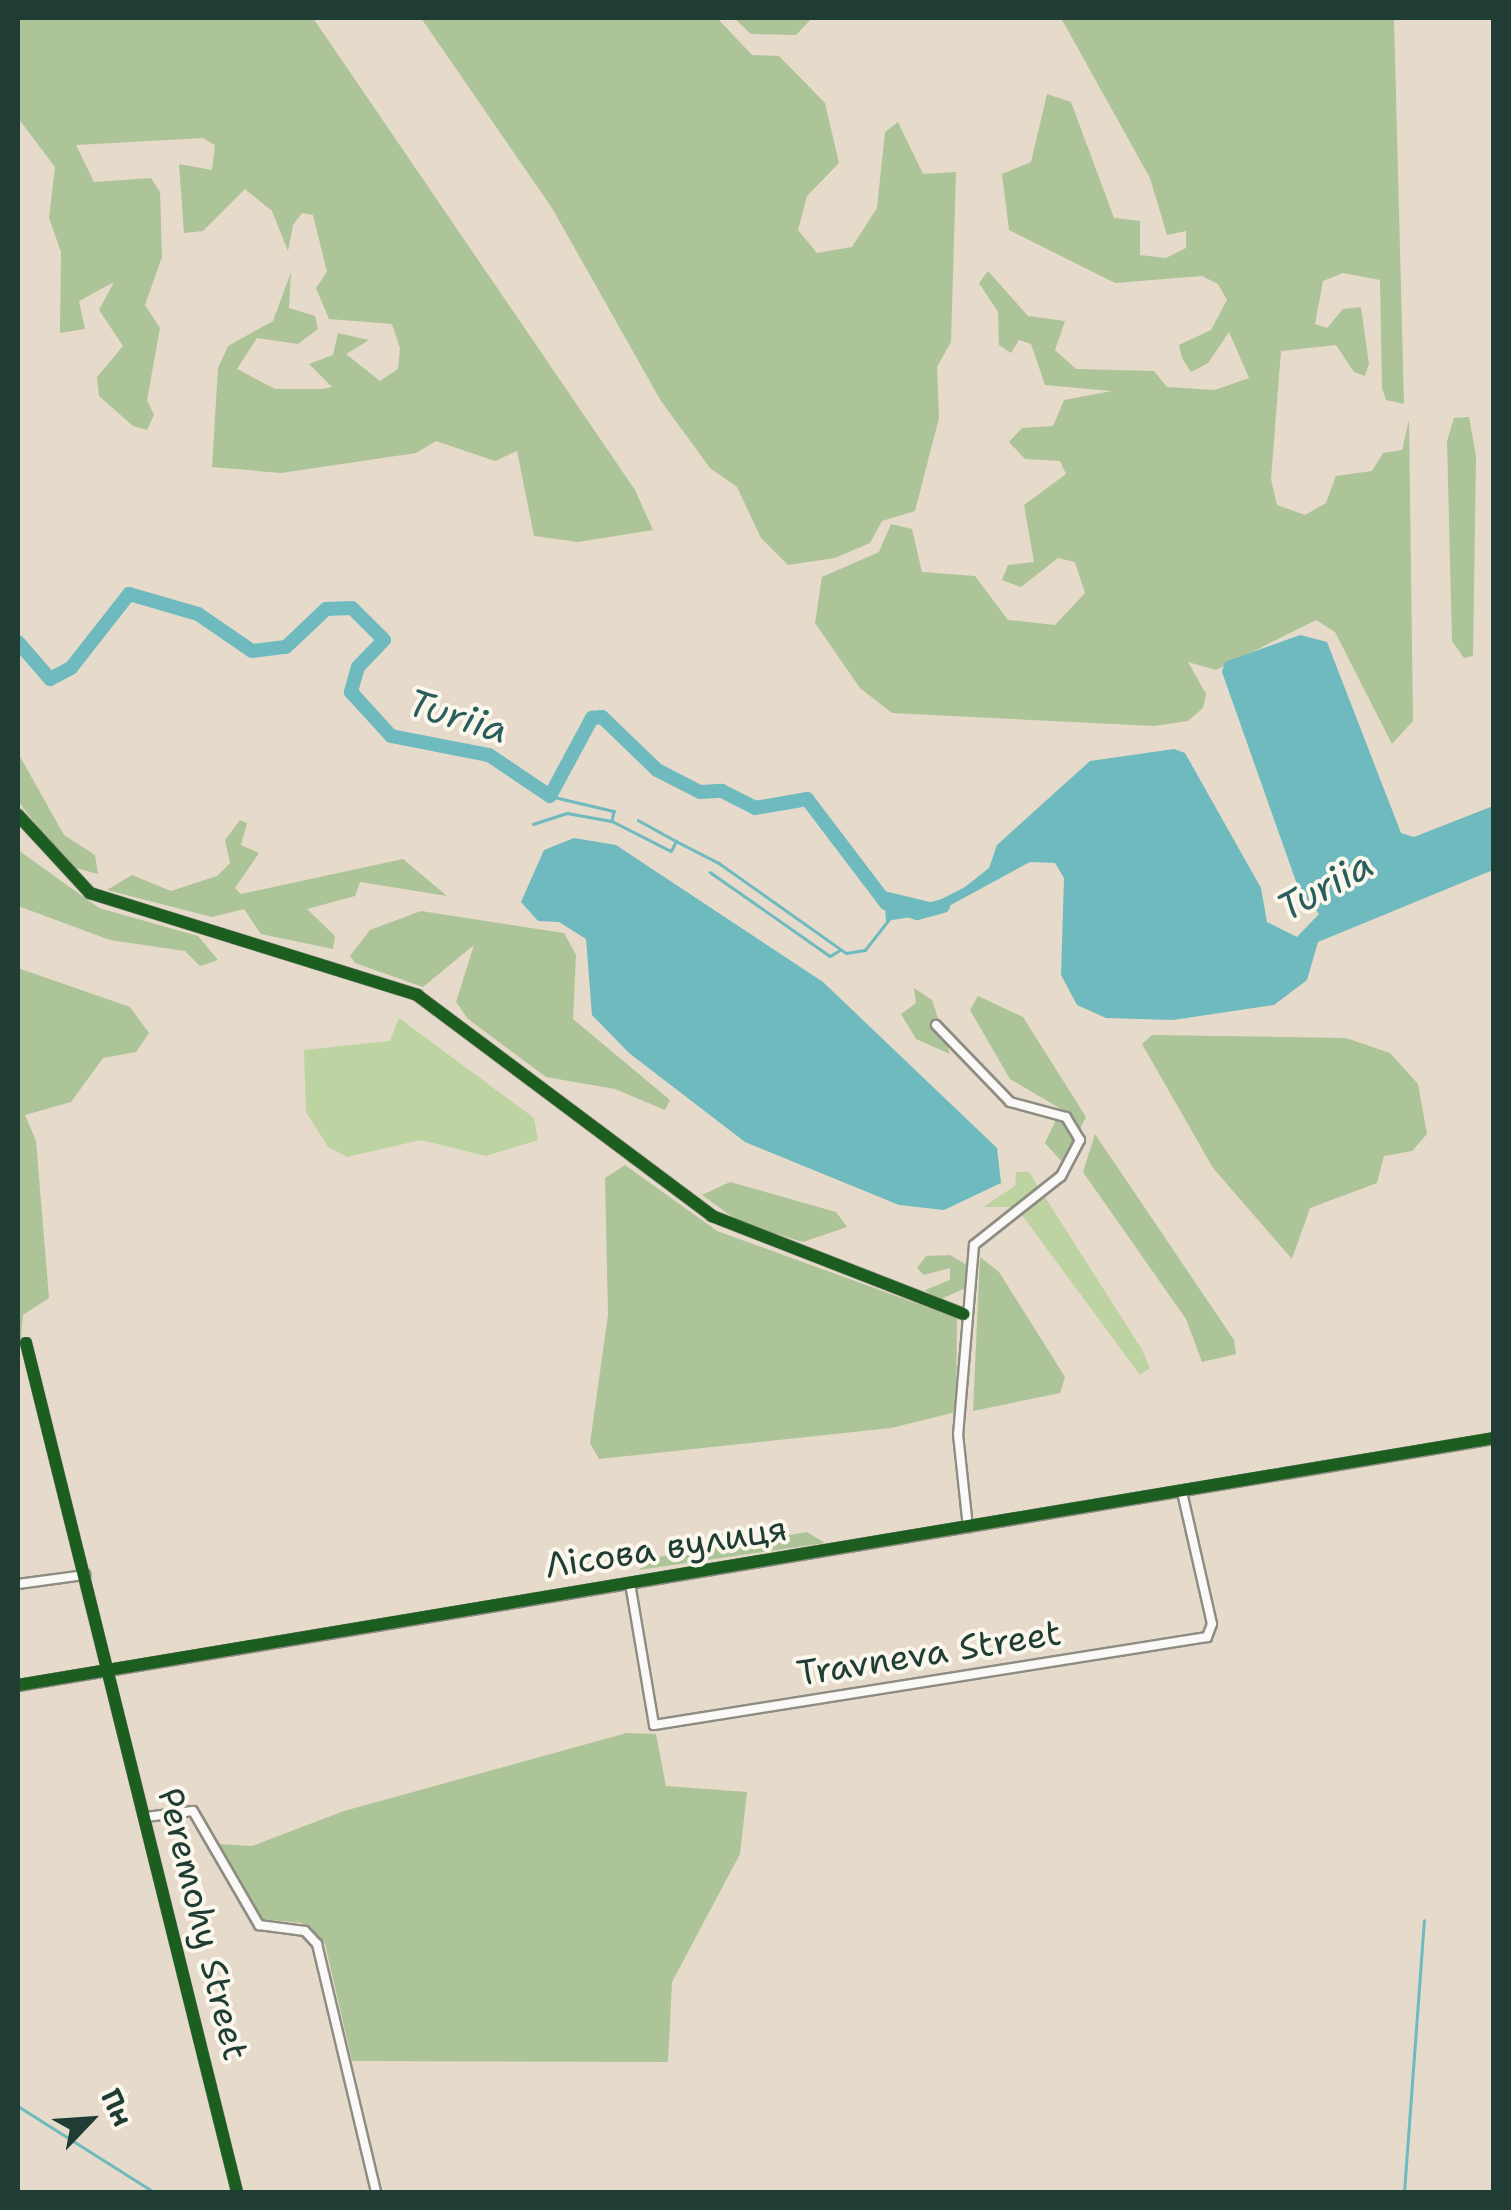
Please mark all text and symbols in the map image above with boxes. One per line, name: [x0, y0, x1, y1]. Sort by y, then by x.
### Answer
water label: Turiia: [402, 679, 514, 753]
water label: Turiia: [1269, 841, 1381, 931]
street label: Лісова вулиця: [542, 1507, 790, 1587]
street label: Travneva Street: [794, 1611, 1064, 1695]
street label: Peremohy Street: [149, 1784, 257, 2064]
north arrow: [40, 2070, 140, 2170]
text: Пн: [92, 2083, 142, 2132]

